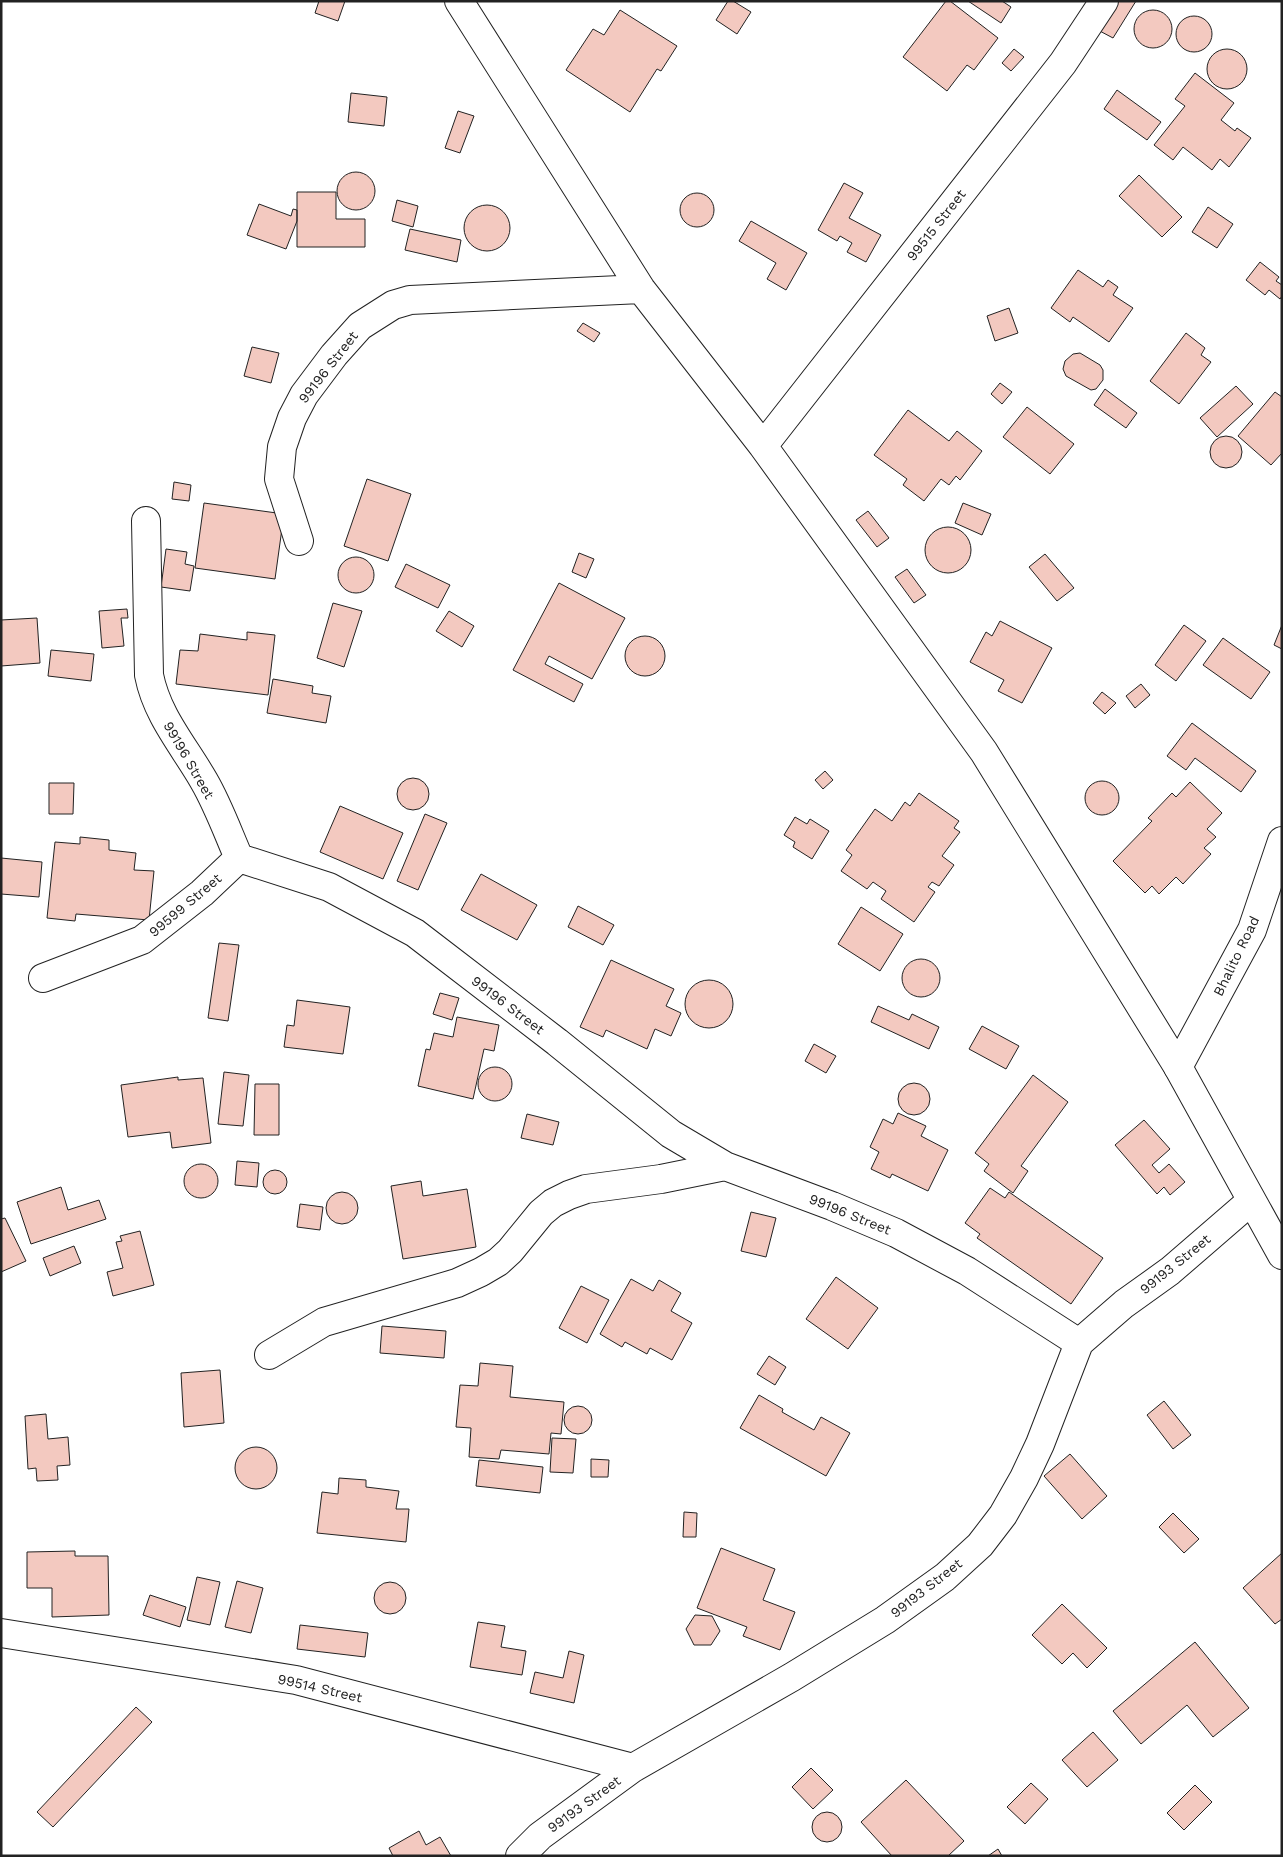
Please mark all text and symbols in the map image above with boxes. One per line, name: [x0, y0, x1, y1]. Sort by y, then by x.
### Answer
street label: 99515 Street: [903, 186, 969, 264]
street label: 99196 Street: [295, 328, 361, 406]
street label: 99196 Street: [160, 718, 218, 802]
street label: 99599 Street: [146, 870, 225, 940]
street label: Bhalito Road: [1210, 913, 1262, 999]
street label: 99196 Street: [469, 972, 548, 1038]
street label: 99196 Street: [807, 1190, 893, 1238]
street label: 99193 Street: [1136, 1231, 1214, 1297]
street label: 99193 Street: [887, 1555, 965, 1621]
street label: 99514 Street: [276, 1670, 364, 1706]
street label: 99193 Street: [544, 1772, 624, 1836]

